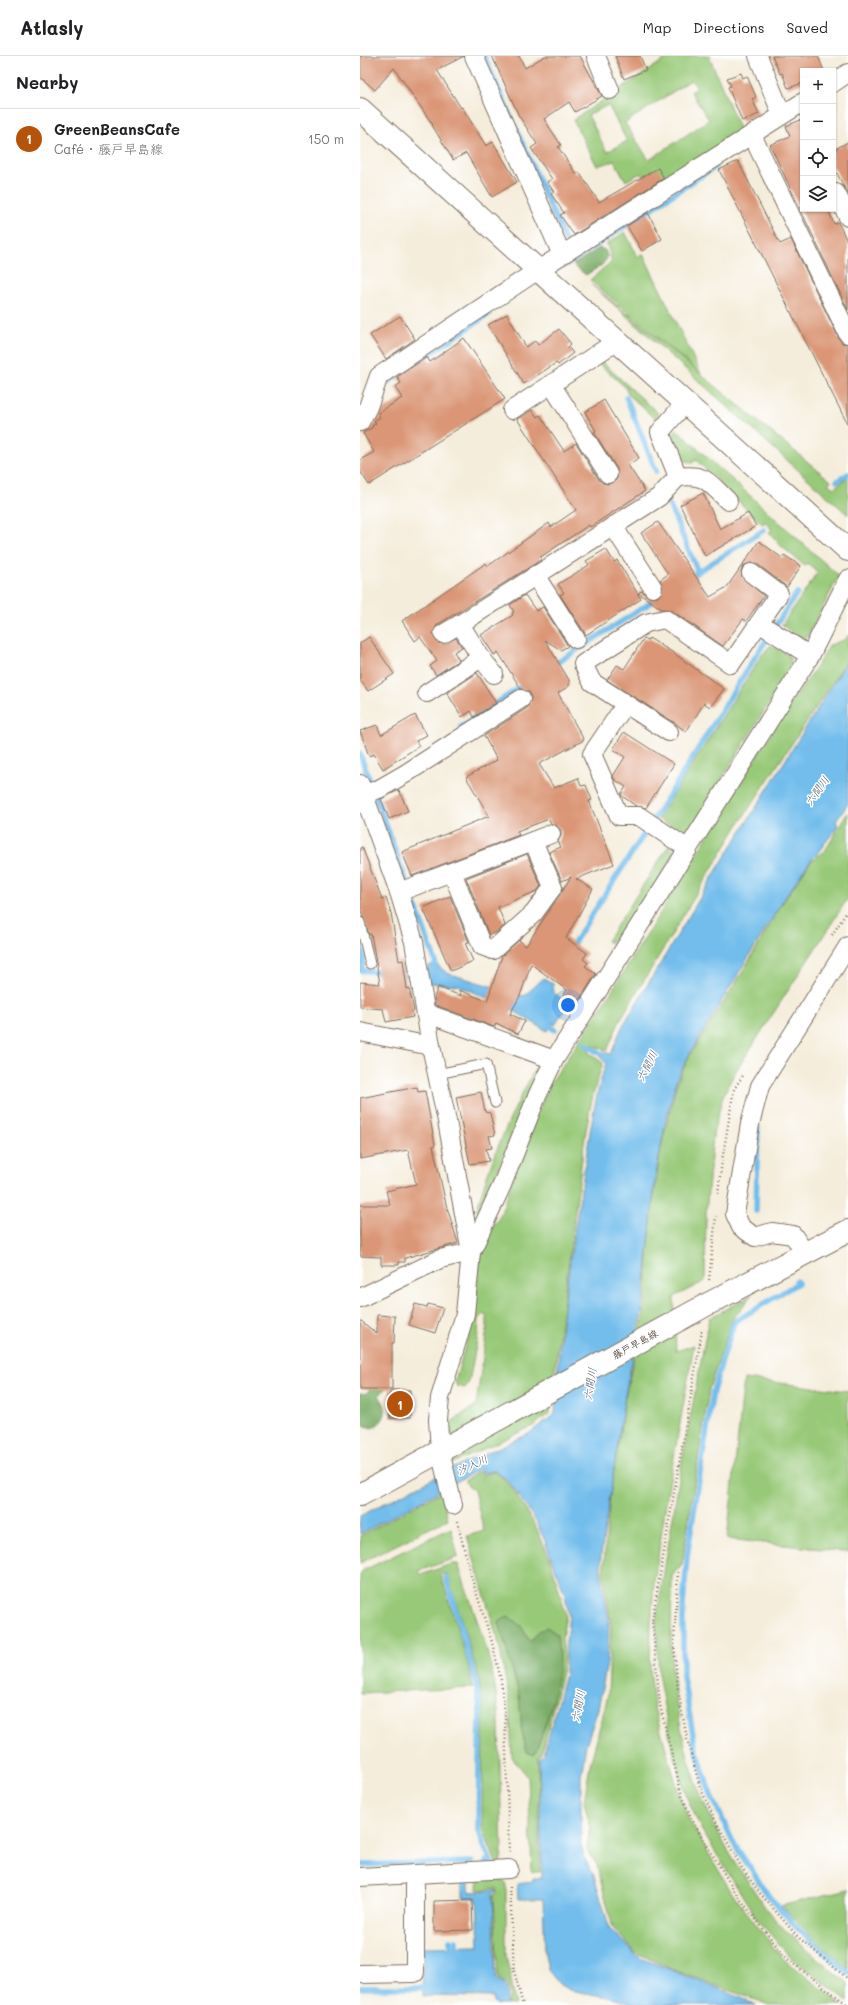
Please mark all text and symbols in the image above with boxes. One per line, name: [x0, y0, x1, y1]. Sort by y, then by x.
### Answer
text: Atlasly: [20, 15, 83, 40]
text: Map: [643, 18, 671, 37]
text: Directions: [693, 18, 764, 37]
text: Saved: [786, 18, 828, 37]
map controls: [800, 68, 836, 212]
button: +: [800, 68, 836, 104]
text: Nearby: [16, 71, 78, 93]
button: −: [800, 104, 836, 140]
text: GreenBeansCafe: [54, 119, 180, 139]
text: 1: [26, 130, 32, 147]
text: 150 m: [308, 130, 344, 147]
text: Café · 藤戸早島線: [54, 140, 163, 157]
button: locate: [800, 140, 836, 176]
button: layers: [800, 176, 836, 212]
water label: 六間川: [801, 773, 832, 809]
your location: [558, 995, 578, 1015]
water label: 六間川: [633, 1048, 661, 1084]
street label: 藤戸早島線: [610, 1326, 660, 1362]
water label: 六間川: [580, 1366, 599, 1401]
pin: 1: [387, 1389, 413, 1419]
water label: 汐入川: [454, 1451, 490, 1479]
water label: 六間川: [567, 1688, 588, 1723]

